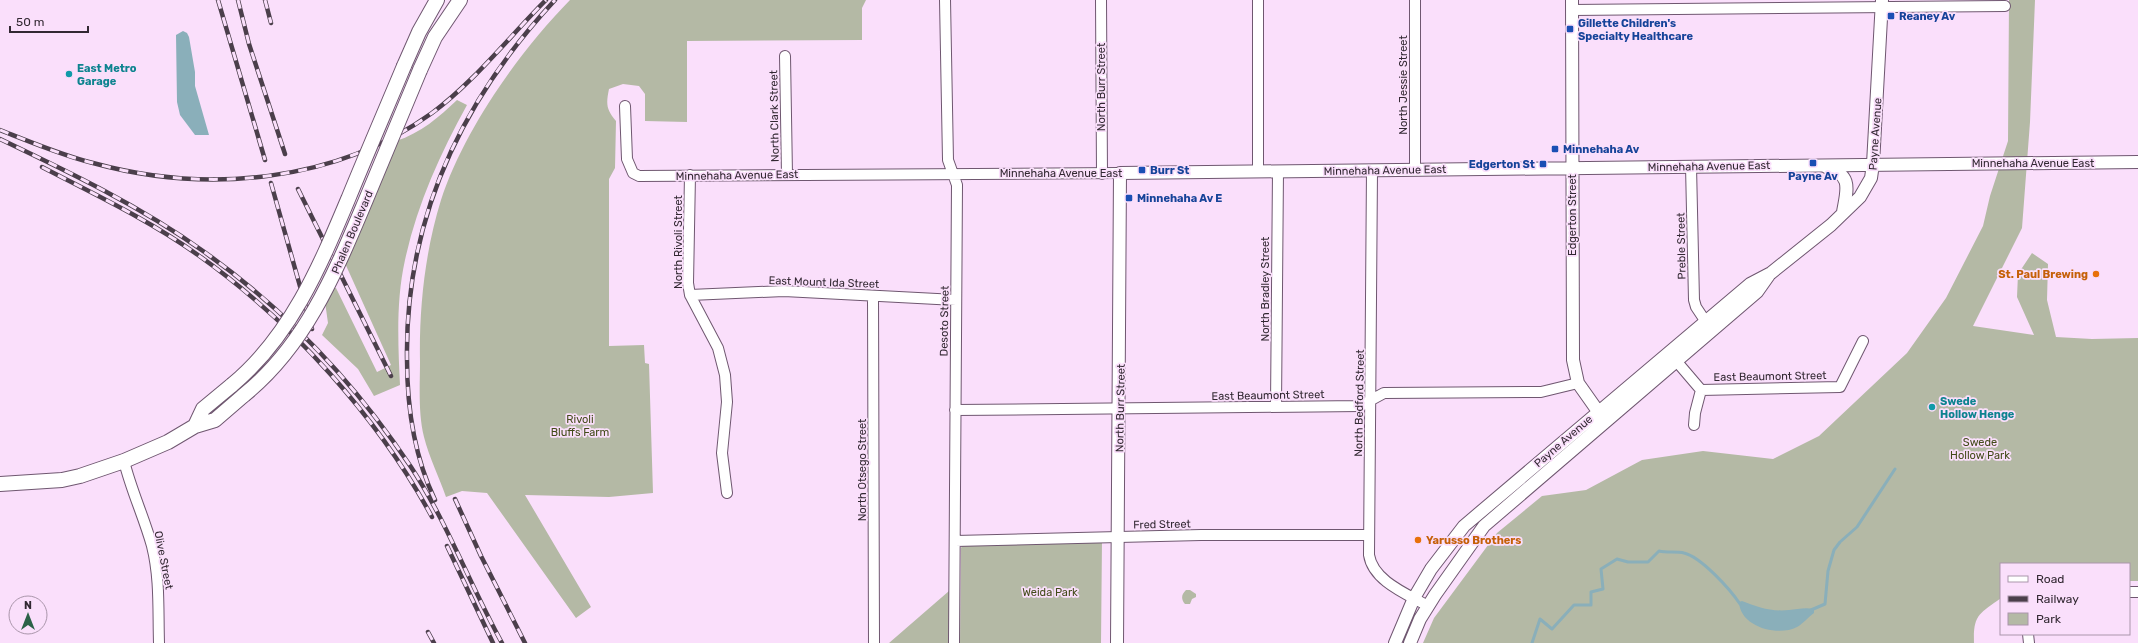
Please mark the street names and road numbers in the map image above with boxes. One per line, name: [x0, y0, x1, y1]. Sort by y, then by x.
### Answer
street label: North Jessie Street: [1397, 35, 1410, 135]
street label: North Burr Street: [1095, 42, 1108, 131]
street label: North Clark Street: [767, 69, 782, 162]
street label: Payne Avenue: [1866, 97, 1885, 171]
street label: Minnehaha Avenue East: [1972, 157, 2095, 170]
street label: Minnehaha Avenue East: [1648, 159, 1771, 174]
street label: Minnehaha Avenue East: [1324, 163, 1447, 178]
street label: Minnehaha Avenue East: [1000, 167, 1123, 180]
street label: Minnehaha Avenue East: [676, 168, 799, 183]
street label: Edgerton Street: [1566, 173, 1579, 256]
street label: Phalen Boulevard: [329, 188, 376, 276]
street label: North Rivoli Street: [672, 194, 685, 289]
street label: Preble Street: [1674, 212, 1689, 280]
street label: North Bradley Street: [1259, 236, 1272, 341]
street label: East Mount Ida Street: [768, 274, 880, 291]
street label: Desoto Street: [937, 285, 952, 356]
street label: North Bedford Street: [1352, 348, 1367, 457]
street label: North Burr Street: [1113, 363, 1128, 452]
street label: East Beaumont Street: [1713, 369, 1827, 384]
street label: East Beaumont Street: [1211, 388, 1325, 403]
street label: Payne Avenue: [1532, 413, 1595, 470]
street label: North Otsego Street: [856, 418, 869, 521]
street label: Fred Street: [1133, 517, 1192, 532]
street label: Olive Street: [151, 530, 176, 591]

